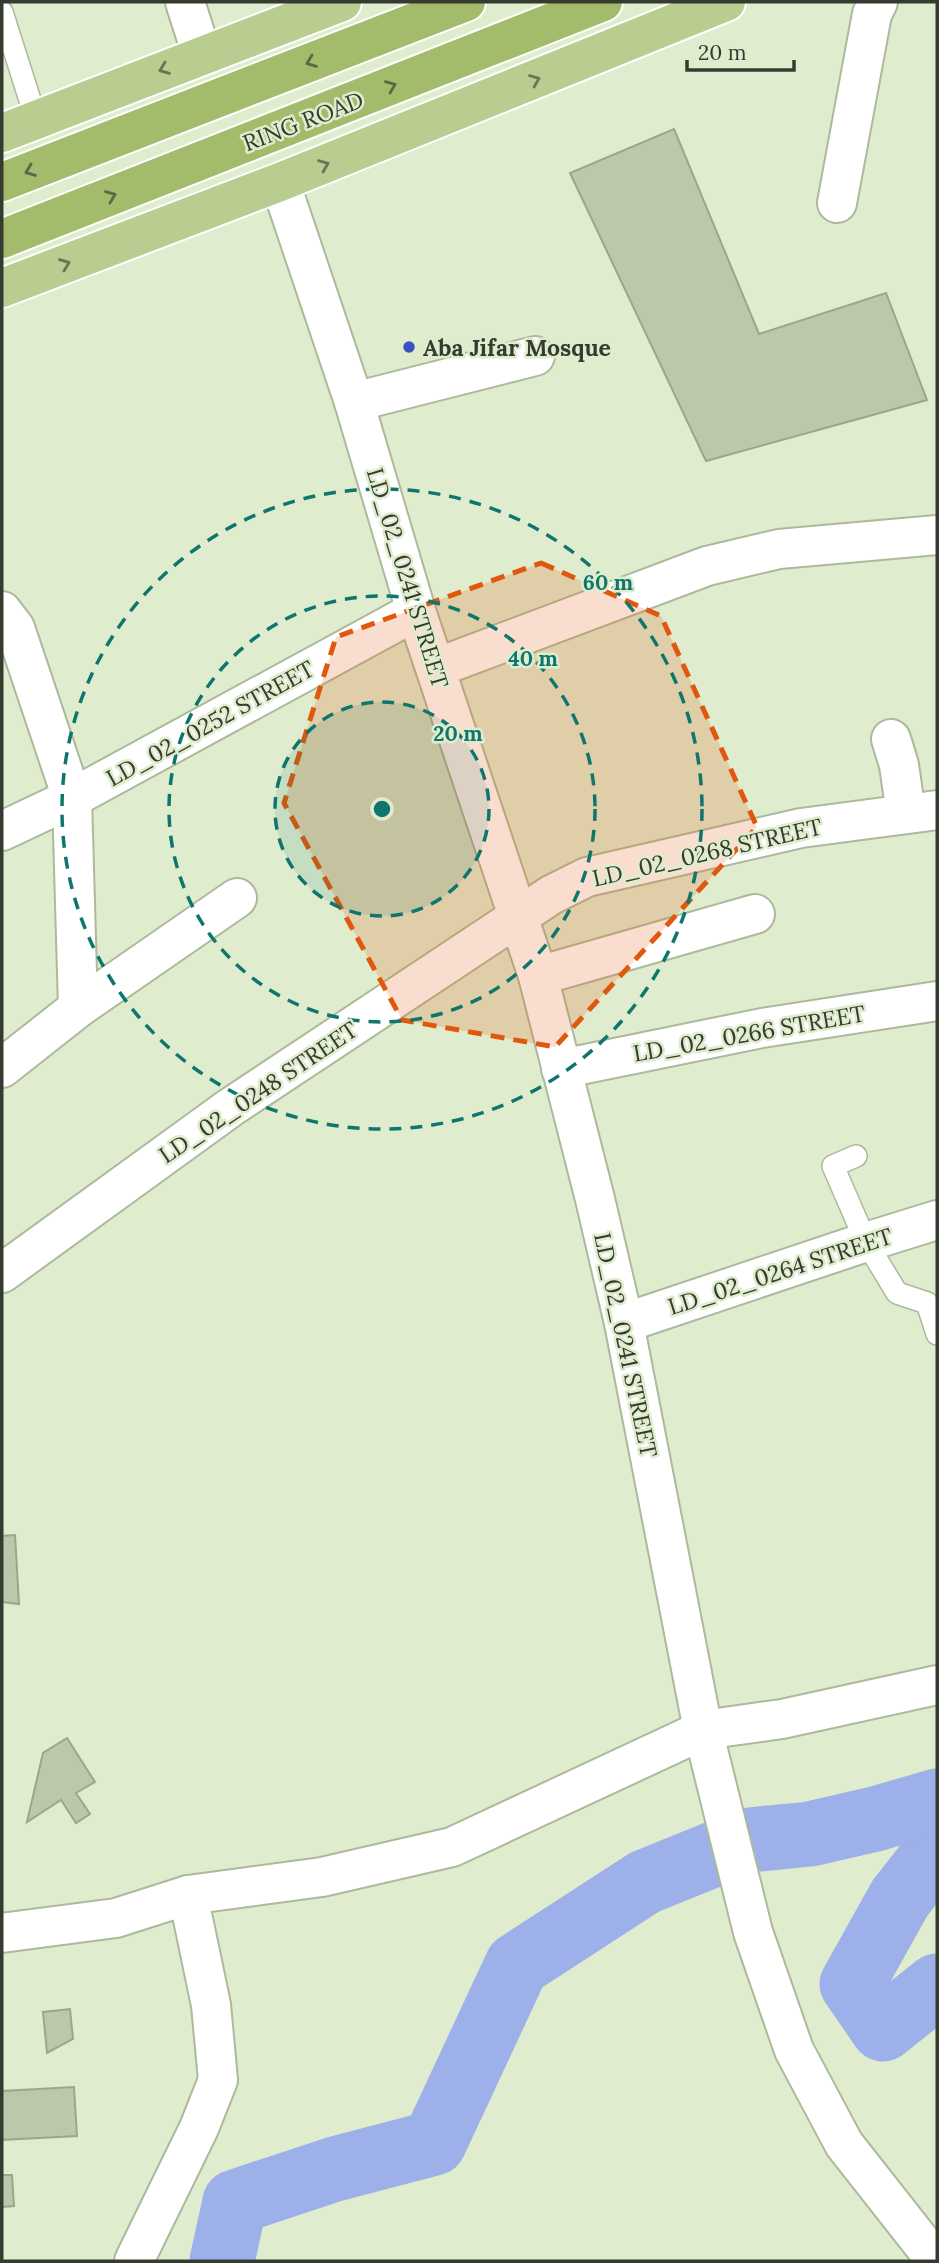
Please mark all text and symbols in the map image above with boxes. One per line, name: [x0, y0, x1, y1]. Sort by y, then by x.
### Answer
scale bar: [687, 28, 794, 72]
text: 20 m: [698, 39, 747, 66]
one-way arrow: [305, 54, 318, 68]
one-way arrow: [159, 61, 171, 75]
one-way arrow: [528, 74, 540, 88]
one-way arrow: [384, 80, 396, 94]
street label: RING ROAD: [238, 85, 368, 157]
one-way arrow: [317, 159, 329, 173]
one-way arrow: [25, 163, 37, 177]
one-way arrow: [104, 190, 116, 204]
one-way arrow: [59, 258, 71, 272]
place label: Aba Jifar Mosque: [423, 333, 611, 362]
marker: Aba Jifar Mosque: [401, 339, 417, 355]
street label: LD_02_0241 STREET: [361, 464, 455, 692]
text: 60 m: [583, 569, 633, 596]
text: 40 m: [508, 645, 558, 672]
street label: LD_02_0252 STREET: [101, 654, 319, 792]
text: 20 m: [433, 720, 483, 747]
centre of rings: [370, 797, 394, 821]
street label: LD_02_0268 STREET: [589, 811, 825, 893]
street label: LD_02_0266 STREET: [631, 998, 868, 1068]
street label: LD_02_0248 STREET: [153, 1015, 363, 1169]
street label: LD_02_0264 STREET: [664, 1221, 896, 1321]
street label: LD_02_0241 STREET: [588, 1230, 664, 1460]

